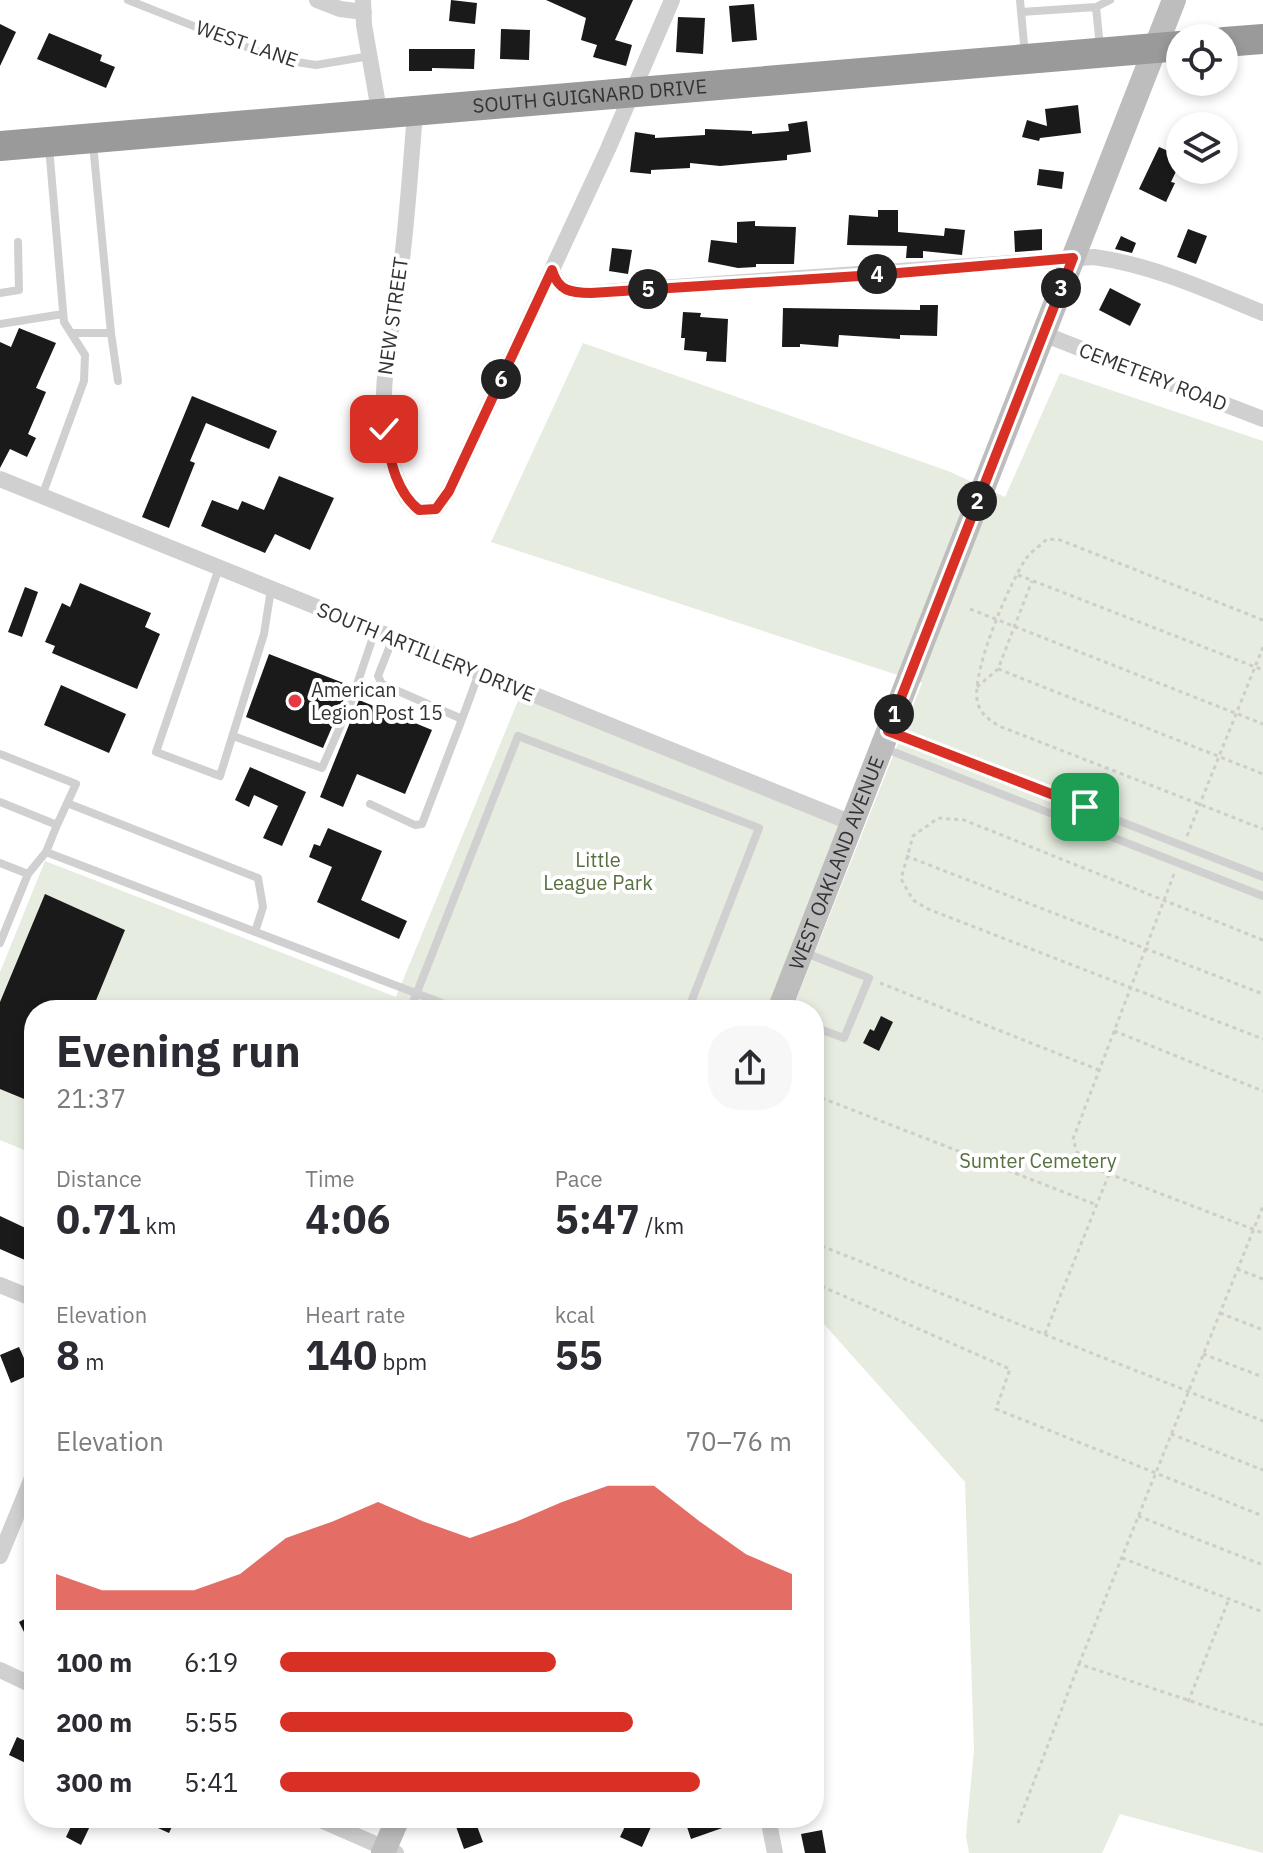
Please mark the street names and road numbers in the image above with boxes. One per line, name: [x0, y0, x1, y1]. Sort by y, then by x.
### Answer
street label: WEST LANE: [193, 14, 302, 74]
street label: SOUTH GUIGNARD DRIVE: [472, 72, 708, 119]
street label: NEW STREET: [371, 255, 414, 377]
street label: CEMETERY ROAD: [1075, 336, 1231, 417]
street label: SOUTH ARTILLERY DRIVE: [313, 595, 539, 708]
street label: WEST OAKLAND AVENUE: [782, 752, 890, 973]

